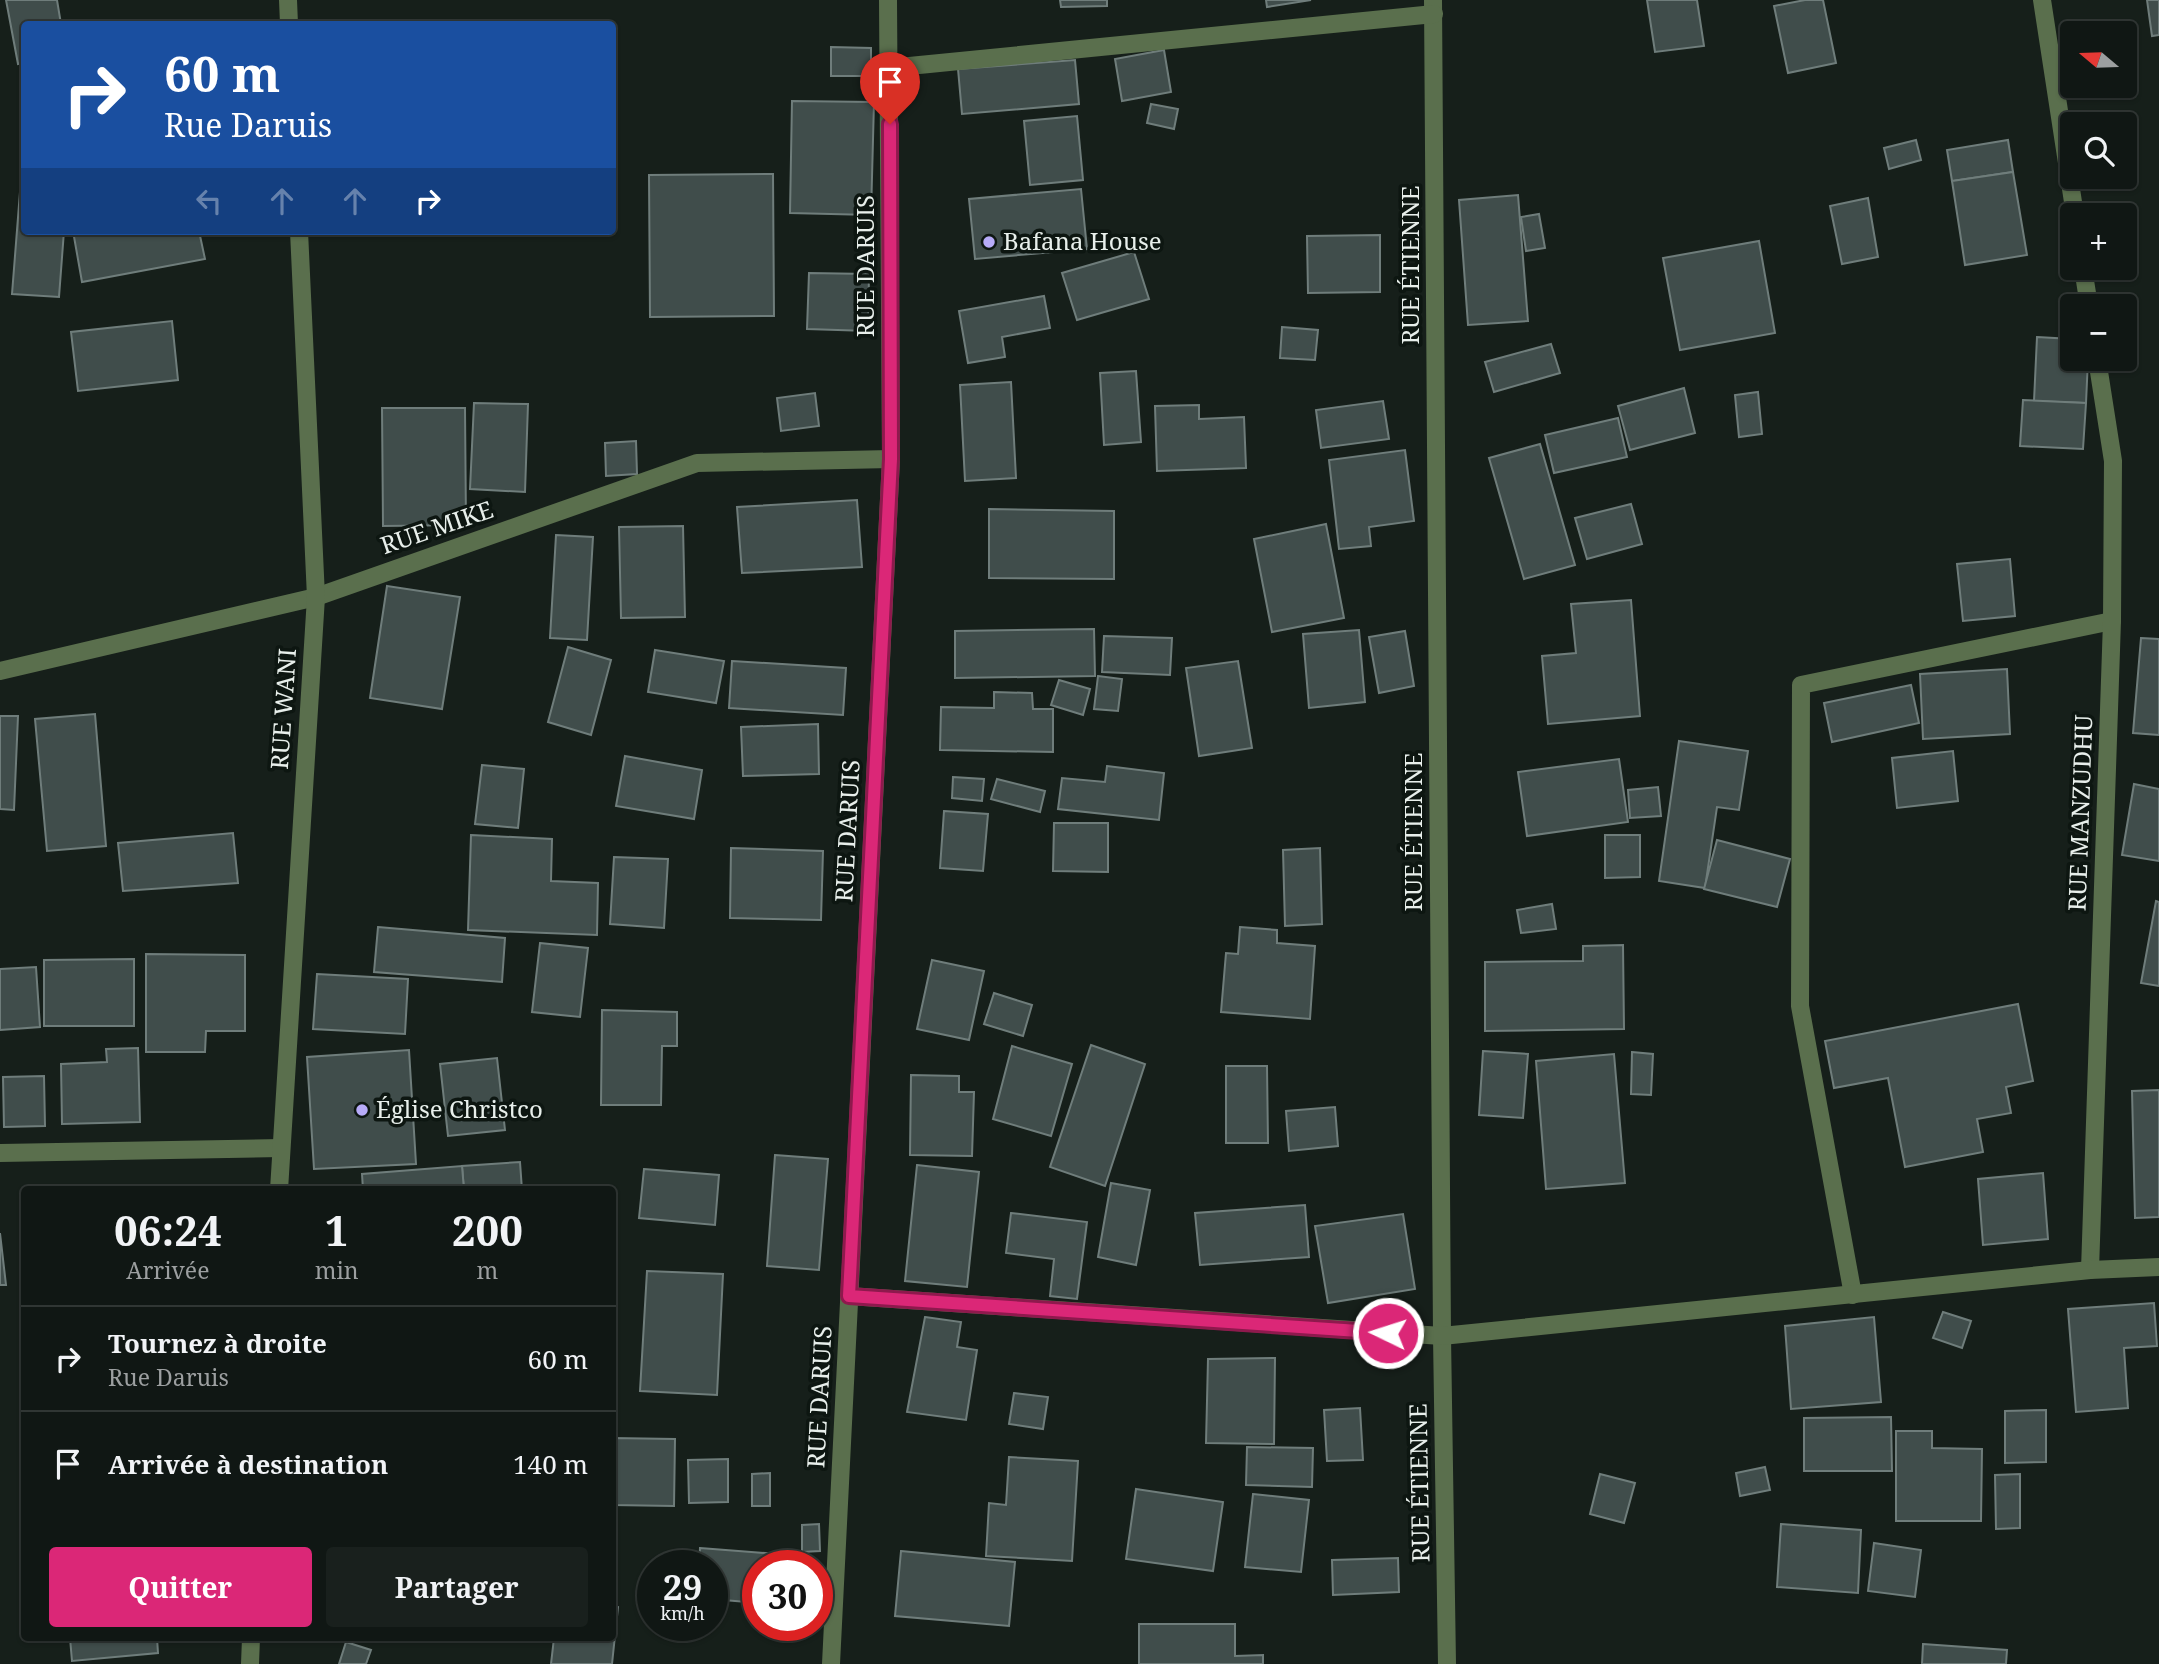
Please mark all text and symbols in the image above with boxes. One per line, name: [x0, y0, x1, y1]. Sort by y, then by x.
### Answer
north arrow: [2060, 21, 2137, 98]
map controls: [2060, 21, 2137, 371]
text: 60 m: [164, 40, 280, 106]
icon: right: [49, 49, 140, 140]
pin: [860, 52, 920, 124]
icon: arrive: [871, 63, 909, 101]
text: Rue Daruis: [164, 103, 332, 146]
button: search: [2060, 112, 2137, 189]
icon: left: [190, 182, 228, 220]
icon: ahead: [263, 182, 301, 220]
icon: ahead: [336, 182, 374, 220]
icon: right: [409, 182, 447, 220]
street label: RUE ÉTIENNE: [1393, 186, 1426, 344]
street label: RUE DARUIS: [848, 195, 881, 337]
button: +: [2060, 203, 2137, 280]
place label: Bafana House: [1003, 224, 1162, 257]
marker: Bafana House: [981, 234, 997, 250]
button: −: [2060, 294, 2137, 371]
street label: RUE MIKE: [376, 492, 497, 561]
street label: RUE WANI: [262, 647, 303, 771]
street label: RUE MANZUDHU: [2060, 714, 2099, 912]
street label: RUE ÉTIENNE: [1396, 753, 1429, 911]
street label: RUE DARUIS: [826, 759, 867, 903]
place label: Église Christco: [376, 1092, 543, 1125]
marker: Église Christco: [354, 1102, 370, 1118]
text: 06:24: [114, 1201, 222, 1258]
text: 1: [325, 1201, 349, 1258]
text: 200: [452, 1201, 523, 1258]
text: Arrivée: [126, 1254, 209, 1286]
text: min: [315, 1254, 359, 1286]
text: m: [476, 1254, 498, 1286]
position arrow: [1351, 1296, 1425, 1370]
text: Tournez à droite: [108, 1325, 327, 1361]
street label: RUE DARUIS: [798, 1325, 839, 1469]
icon: right: [49, 1340, 87, 1378]
text: 60 m: [528, 1341, 588, 1377]
text: Rue Daruis: [108, 1361, 229, 1393]
street label: RUE ÉTIENNE: [1401, 1403, 1436, 1563]
icon: arrive: [49, 1445, 87, 1483]
text: Arrivée à destination: [108, 1446, 388, 1482]
text: 140 m: [513, 1446, 588, 1482]
button: Quitter: [49, 1547, 312, 1627]
button: Partager: [326, 1547, 588, 1627]
speed limit sign: 30: [742, 1550, 833, 1641]
text: 29: [663, 1563, 702, 1610]
text: km/h: [660, 1601, 705, 1625]

